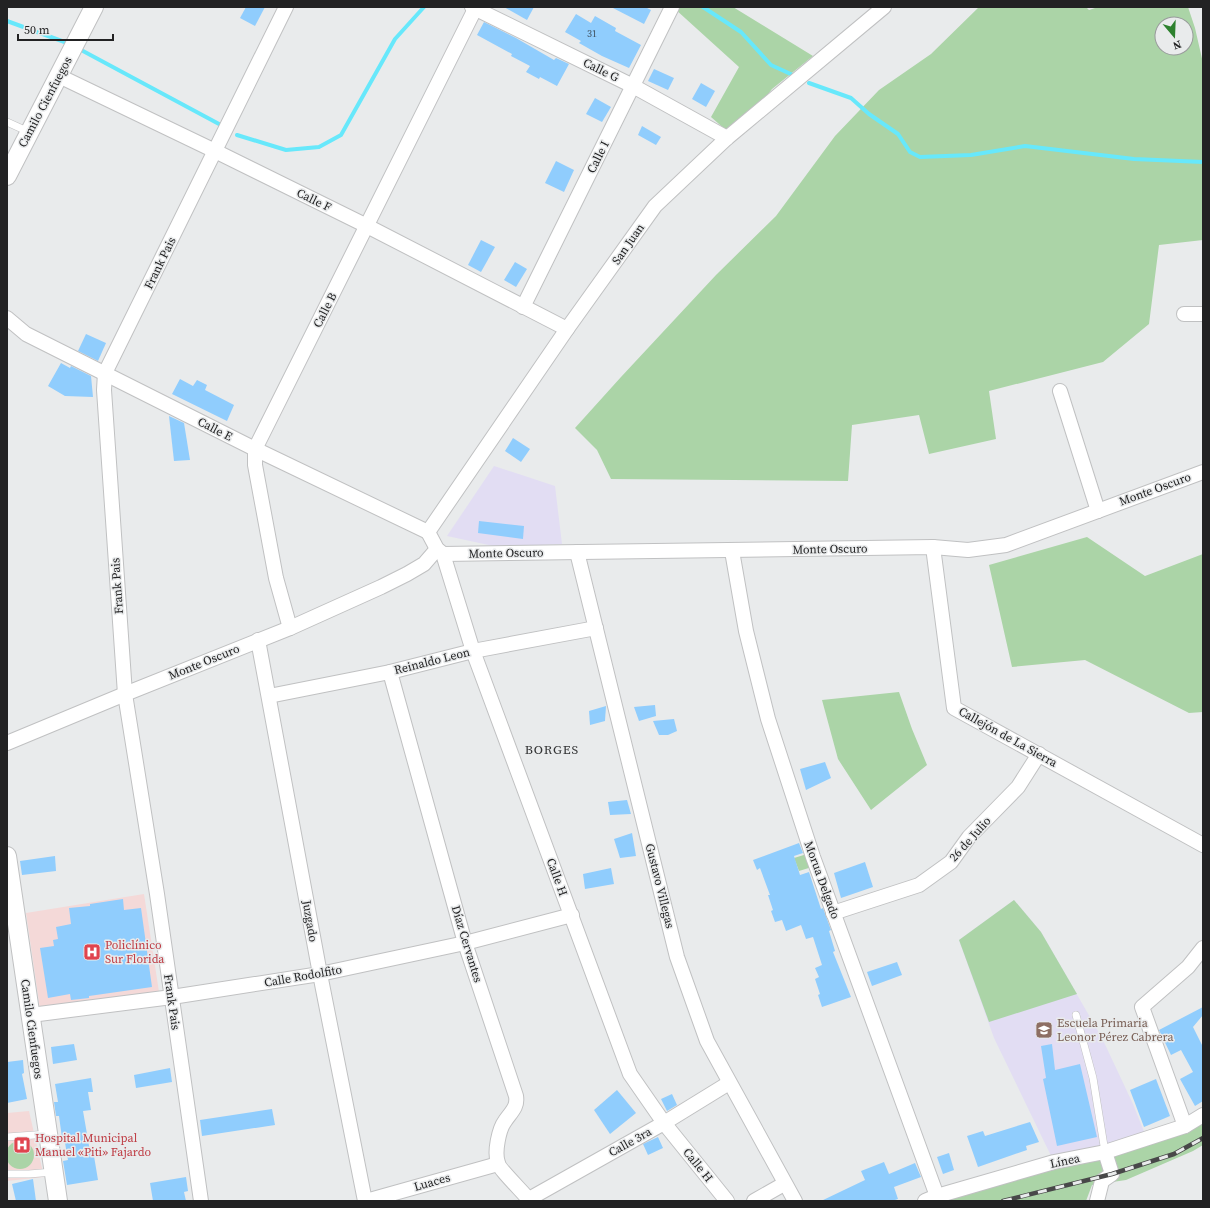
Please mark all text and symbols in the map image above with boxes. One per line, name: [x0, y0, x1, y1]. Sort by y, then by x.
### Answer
scale bar: [18, 16, 113, 42]
north arrow: [1154, 16, 1194, 56]
text: 50 m: [24, 22, 50, 38]
house number: 31: [587, 27, 597, 40]
text: N: [1171, 37, 1183, 53]
street label: Camilo Cienfuegos: [14, 54, 76, 150]
street label: Calle G: [580, 54, 622, 86]
street label: Calle I: [583, 138, 613, 176]
street label: Calle F: [294, 185, 334, 215]
street label: San Juan: [608, 220, 648, 268]
street label: Frank Pais: [140, 234, 180, 292]
street label: Calle B: [309, 289, 341, 330]
street label: Calle E: [195, 413, 235, 445]
street label: Monte Oscuro: [1117, 468, 1193, 509]
street label: Monte Oscuro: [792, 540, 868, 558]
street label: Monte Oscuro: [468, 544, 544, 562]
street label: Frank Pais: [107, 557, 127, 615]
street label: Monte Oscuro: [166, 640, 242, 684]
street label: Reinaldo Leon: [392, 644, 472, 678]
street label: Callejón de La Sierra: [956, 703, 1061, 771]
district label: BORGES: [525, 741, 579, 758]
street label: 26 de Julio: [946, 813, 995, 865]
street label: Morua Delgado: [801, 839, 844, 921]
street label: Gustavo Villegas: [642, 842, 678, 930]
street label: Calle H: [543, 856, 571, 898]
street label: Juzgado: [298, 898, 322, 944]
street label: Díaz Cervantes: [448, 904, 486, 984]
place label: Policlínico Sur Florida: [105, 937, 165, 967]
hospital icon: Policlínico Sur Florida: [82, 942, 102, 962]
street label: Calle Rodolfito: [263, 961, 344, 991]
street label: Frank Pais: [160, 973, 184, 1031]
street label: Camilo Cienfuegos: [17, 978, 47, 1080]
place label: Escuela Primaria Leonor Pérez Cabrera: [1057, 1015, 1175, 1045]
school or university icon: Escuela Primaria Leonor Pérez Cabrera: [1034, 1020, 1054, 1040]
street label: Calle 3ra: [606, 1123, 655, 1160]
place label: Hospital Municipal Manuel «Piti» Fajardo: [35, 1130, 152, 1160]
hospital icon: Hospital Municipal Manuel «Piti» Fajardo: [12, 1135, 32, 1155]
street label: Calle H: [679, 1145, 717, 1185]
street label: Línea: [1049, 1150, 1082, 1172]
street label: Luaces: [412, 1169, 452, 1195]

